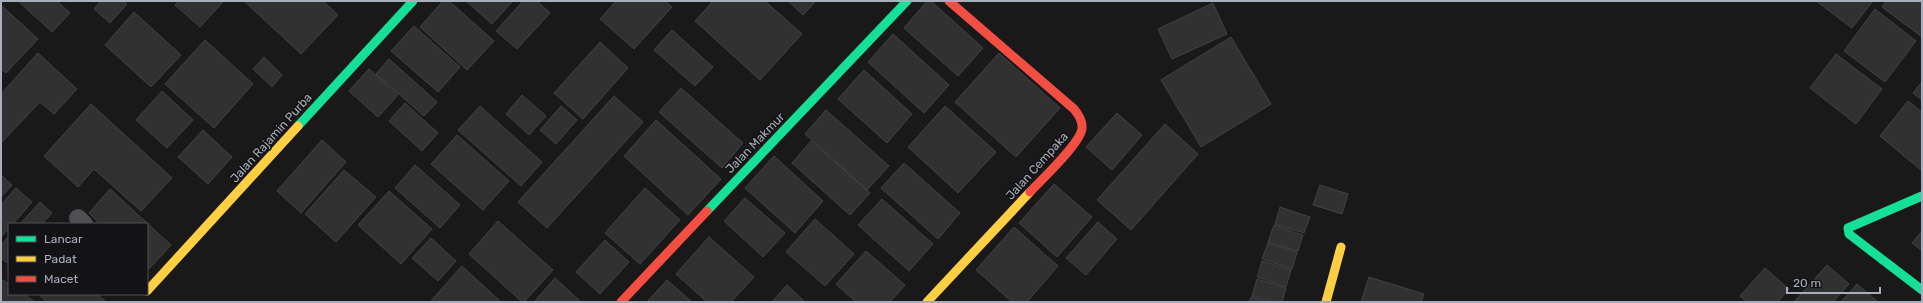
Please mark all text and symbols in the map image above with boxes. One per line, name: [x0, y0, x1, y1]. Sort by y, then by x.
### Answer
street label: Jalan Rajamin Purba: [227, 90, 315, 186]
street label: Jalan Makmur: [723, 110, 788, 176]
street label: Jalan Cempaka: [1003, 129, 1071, 203]
legend: [8, 223, 148, 295]
text: Lancar: [44, 232, 83, 246]
text: Padat: [44, 252, 77, 266]
scale bar: [1787, 269, 1880, 295]
text: Macet: [44, 272, 78, 286]
text: 20 m: [1793, 276, 1821, 290]

